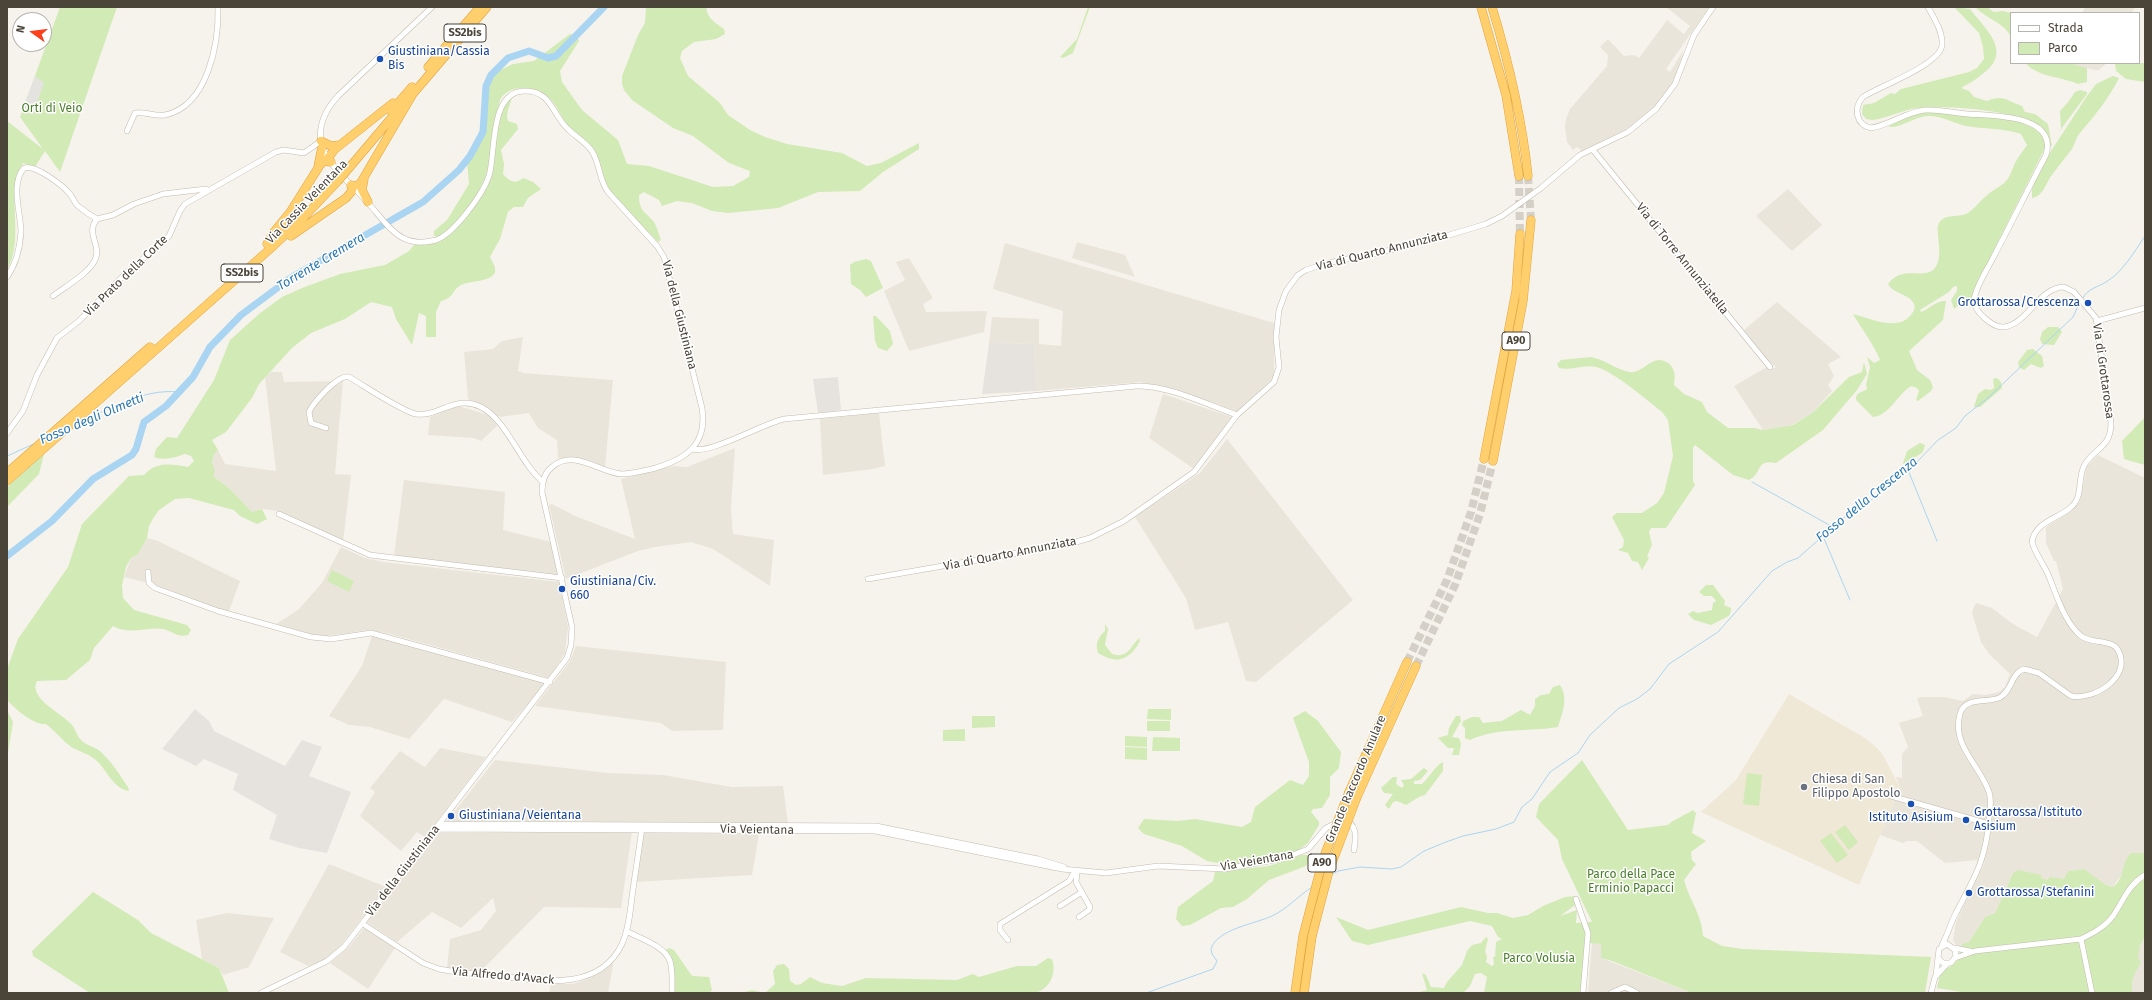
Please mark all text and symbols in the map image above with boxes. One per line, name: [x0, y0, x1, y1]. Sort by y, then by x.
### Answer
north arrow: [12, 12, 52, 52]
legend: [2010, 12, 2140, 64]
text: Strada: [2048, 21, 2083, 35]
text: N: [14, 24, 28, 34]
road number: SS2bis: [444, 24, 486, 42]
text: Parco: [2048, 41, 2078, 55]
place label: Giustiniana/Cassia Bis: [388, 45, 490, 73]
marker: Giustiniana/Cassia Bis: [375, 54, 385, 64]
park label: Orti di Veio: [22, 102, 82, 116]
street label: Via Cassia Veientana: [263, 157, 351, 247]
street label: Via di Torre Annunziatella: [1633, 200, 1731, 318]
street label: Via di Quarto Annunziata: [1315, 228, 1449, 274]
water label: Torrente Cremera: [274, 230, 368, 294]
street label: Via Prato della Corte: [81, 232, 171, 320]
street label: Via della Giustiniana: [658, 259, 700, 371]
road number: SS2bis: [221, 264, 263, 282]
place label: Grottarossa/Crescenza: [1958, 296, 2080, 310]
marker: Grottarossa/Crescenza: [2083, 298, 2093, 308]
street label: Via di Grottarossa: [2089, 322, 2117, 420]
road number: A90: [1502, 332, 1530, 350]
water label: Fosso degli Olmetti: [37, 390, 147, 448]
water label: Fosso della Crescenza: [1813, 454, 1921, 546]
street label: Via di Quarto Annunziata: [942, 534, 1078, 574]
place label: Giustiniana/Civ. 660: [570, 575, 656, 603]
marker: Giustiniana/Civ. 660: [557, 584, 567, 594]
street label: Grande Raccordo Anulare: [1323, 713, 1389, 845]
place label: Chiesa di San Filippo Apostolo: [1812, 773, 1900, 801]
marker: Chiesa di San Filippo Apostolo: [1799, 782, 1809, 792]
marker: Istituto Asisium: [1906, 799, 1916, 809]
place label: Grottarossa/Istituto Asisium: [1974, 806, 2082, 834]
place label: Giustiniana/Veientana: [459, 809, 581, 823]
marker: Giustiniana/Veientana: [446, 811, 456, 821]
place label: Istituto Asisium: [1869, 811, 1953, 825]
marker: Grottarossa/Istituto Asisium: [1961, 815, 1971, 825]
street label: Via della Giustiniana: [363, 822, 443, 920]
street label: Via Veientana: [720, 822, 794, 838]
street label: Via Veientana: [1219, 847, 1295, 875]
road number: A90: [1308, 854, 1336, 872]
park label: Parco della Pace Erminio Papacci: [1587, 868, 1675, 896]
place label: Grottarossa/Stefanini: [1977, 886, 2094, 900]
marker: Grottarossa/Stefanini: [1964, 888, 1974, 898]
park label: Parco Volusia: [1503, 952, 1575, 966]
street label: Via Alfredo d'Avack: [451, 964, 555, 988]

